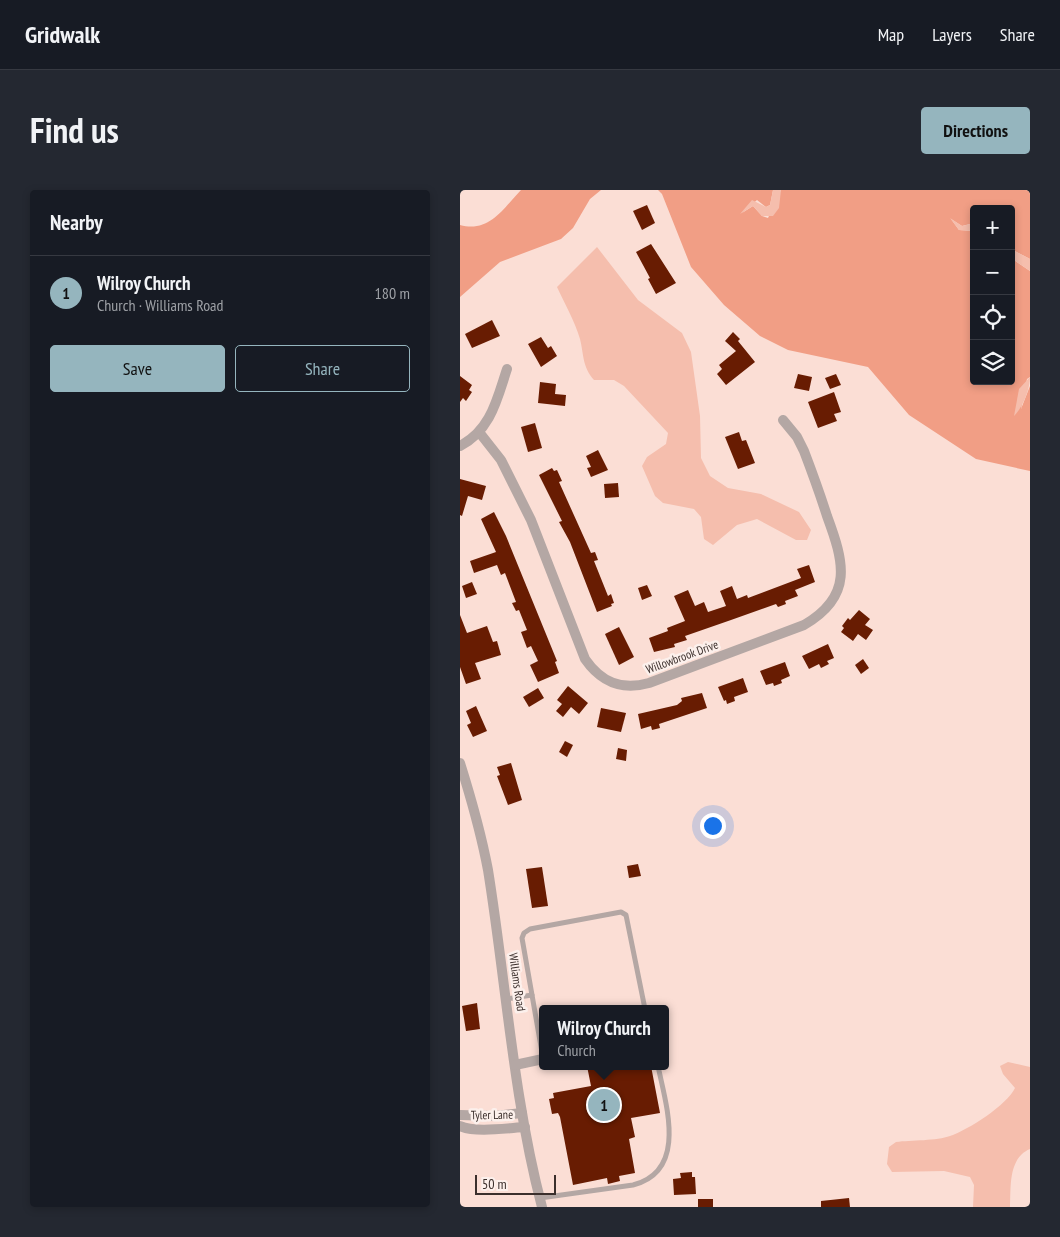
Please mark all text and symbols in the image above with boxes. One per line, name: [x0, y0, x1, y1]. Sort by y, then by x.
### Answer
text: Gridwalk: [25, 19, 100, 50]
text: Map: [878, 23, 904, 46]
text: Layers: [932, 23, 972, 46]
text: Share: [1000, 23, 1035, 46]
text: Find us: [30, 107, 119, 153]
button: Directions: [921, 107, 1030, 154]
map controls: [970, 205, 1015, 385]
button: +: [970, 205, 1015, 250]
text: Nearby: [50, 209, 103, 236]
button: −: [970, 250, 1015, 295]
text: Wilroy Church: [97, 271, 190, 295]
text: 1: [62, 283, 70, 303]
text: 180 m: [375, 283, 410, 303]
text: Church · Williams Road: [97, 295, 223, 315]
button: locate: [970, 295, 1015, 340]
button: layers: [970, 340, 1015, 385]
button: Save: [50, 345, 225, 392]
button: Share: [235, 345, 410, 392]
street label: Willowbrook Drive: [644, 636, 720, 677]
your location: [700, 813, 726, 839]
street label: Williams Road: [506, 952, 529, 1012]
popup: [539, 1005, 669, 1070]
text: Wilroy Church: [557, 1016, 651, 1040]
text: Church: [557, 1040, 596, 1060]
pin: 1: [588, 1086, 620, 1124]
street label: Tyler Lane: [471, 1107, 513, 1122]
scale bar: [475, 1172, 556, 1195]
text: 50 m: [482, 1175, 507, 1193]

